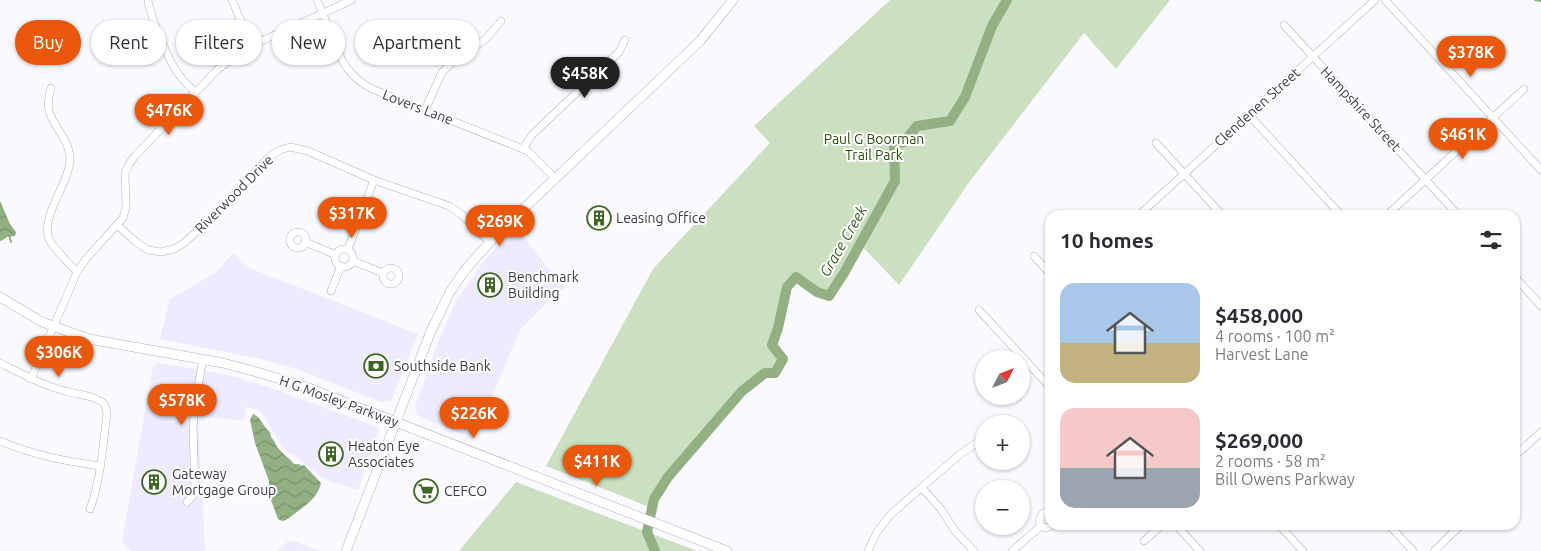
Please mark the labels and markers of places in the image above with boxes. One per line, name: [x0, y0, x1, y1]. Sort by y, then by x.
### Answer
pin: $378K: [1436, 36, 1506, 78]
pin: $458K: [550, 56, 620, 99]
pin: $476K: [134, 94, 204, 136]
pin: $461K: [1428, 118, 1498, 160]
pin: $317K: [317, 196, 387, 239]
pin: $269K: [465, 204, 535, 247]
building icon: Leasing Office: [586, 205, 612, 231]
place label: Leasing Office: [616, 210, 706, 226]
place label: Benchmark Building: [508, 269, 579, 301]
building icon: Benchmark Building: [477, 272, 503, 298]
pin: $306K: [24, 336, 94, 378]
bank icon: Southside Bank: [363, 353, 389, 379]
place label: Southside Bank: [394, 358, 491, 374]
pin: $578K: [147, 384, 217, 426]
pin: $226K: [439, 396, 509, 439]
place label: Heaton Eye Associates: [348, 438, 420, 470]
building icon: Heaton Eye Associates: [318, 441, 344, 467]
pin: $411K: [562, 444, 632, 487]
place label: Gateway Mortgage Group: [172, 466, 276, 498]
building icon: Gateway Mortgage Group: [141, 469, 167, 495]
supermarket icon: CEFCO: [413, 478, 439, 504]
place label: CEFCO: [444, 483, 487, 499]

